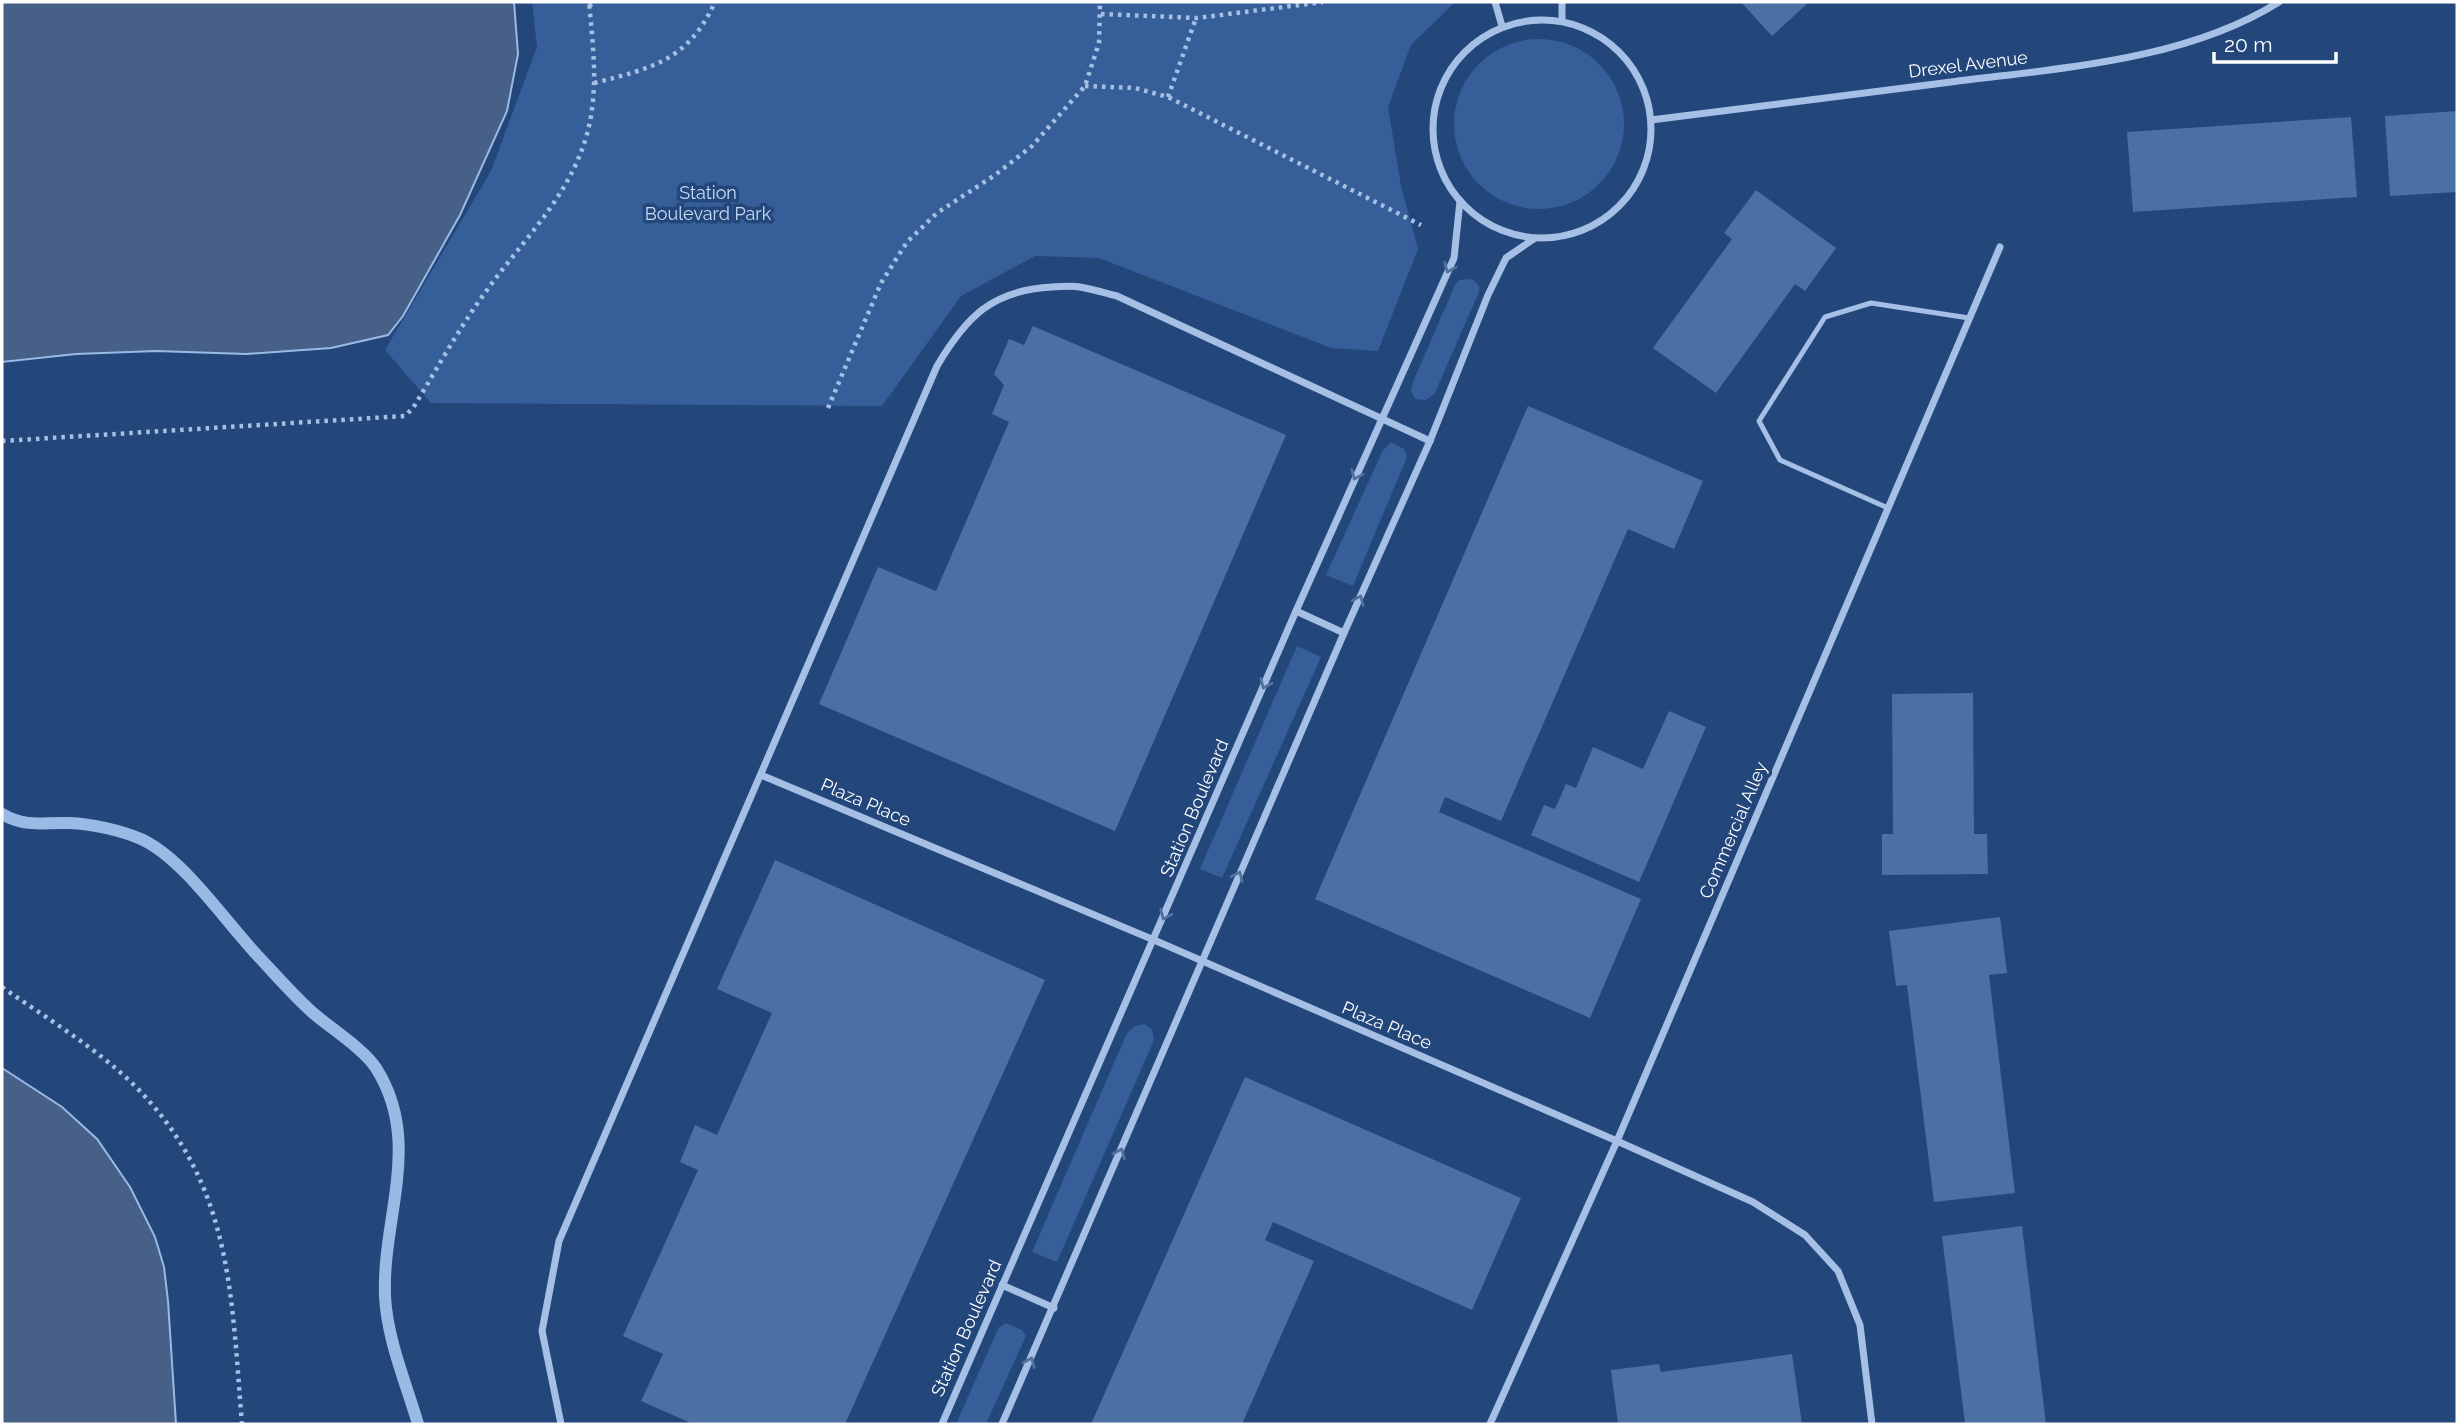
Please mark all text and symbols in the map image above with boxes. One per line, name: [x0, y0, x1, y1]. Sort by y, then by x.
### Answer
scale bar: [2214, 21, 2336, 65]
text: 20 m: [2224, 32, 2272, 57]
street label: Drexel Avenue: [1907, 46, 2029, 82]
park label: Station Boulevard Park: [645, 182, 772, 224]
one-way arrow: [1444, 261, 1458, 273]
one-way arrow: [1350, 468, 1364, 481]
one-way arrow: [1351, 595, 1365, 608]
one-way arrow: [1259, 676, 1273, 689]
street label: Station Boulevard: [1156, 736, 1232, 880]
street label: Commercial Alley: [1695, 758, 1771, 902]
street label: Plaza Place: [818, 774, 914, 830]
one-way arrow: [1230, 871, 1244, 883]
one-way arrow: [1159, 908, 1173, 920]
street label: Plaza Place: [1339, 997, 1435, 1053]
one-way arrow: [1111, 1148, 1125, 1160]
street label: Station Boulevard: [926, 1256, 1006, 1400]
one-way arrow: [1021, 1357, 1035, 1369]

